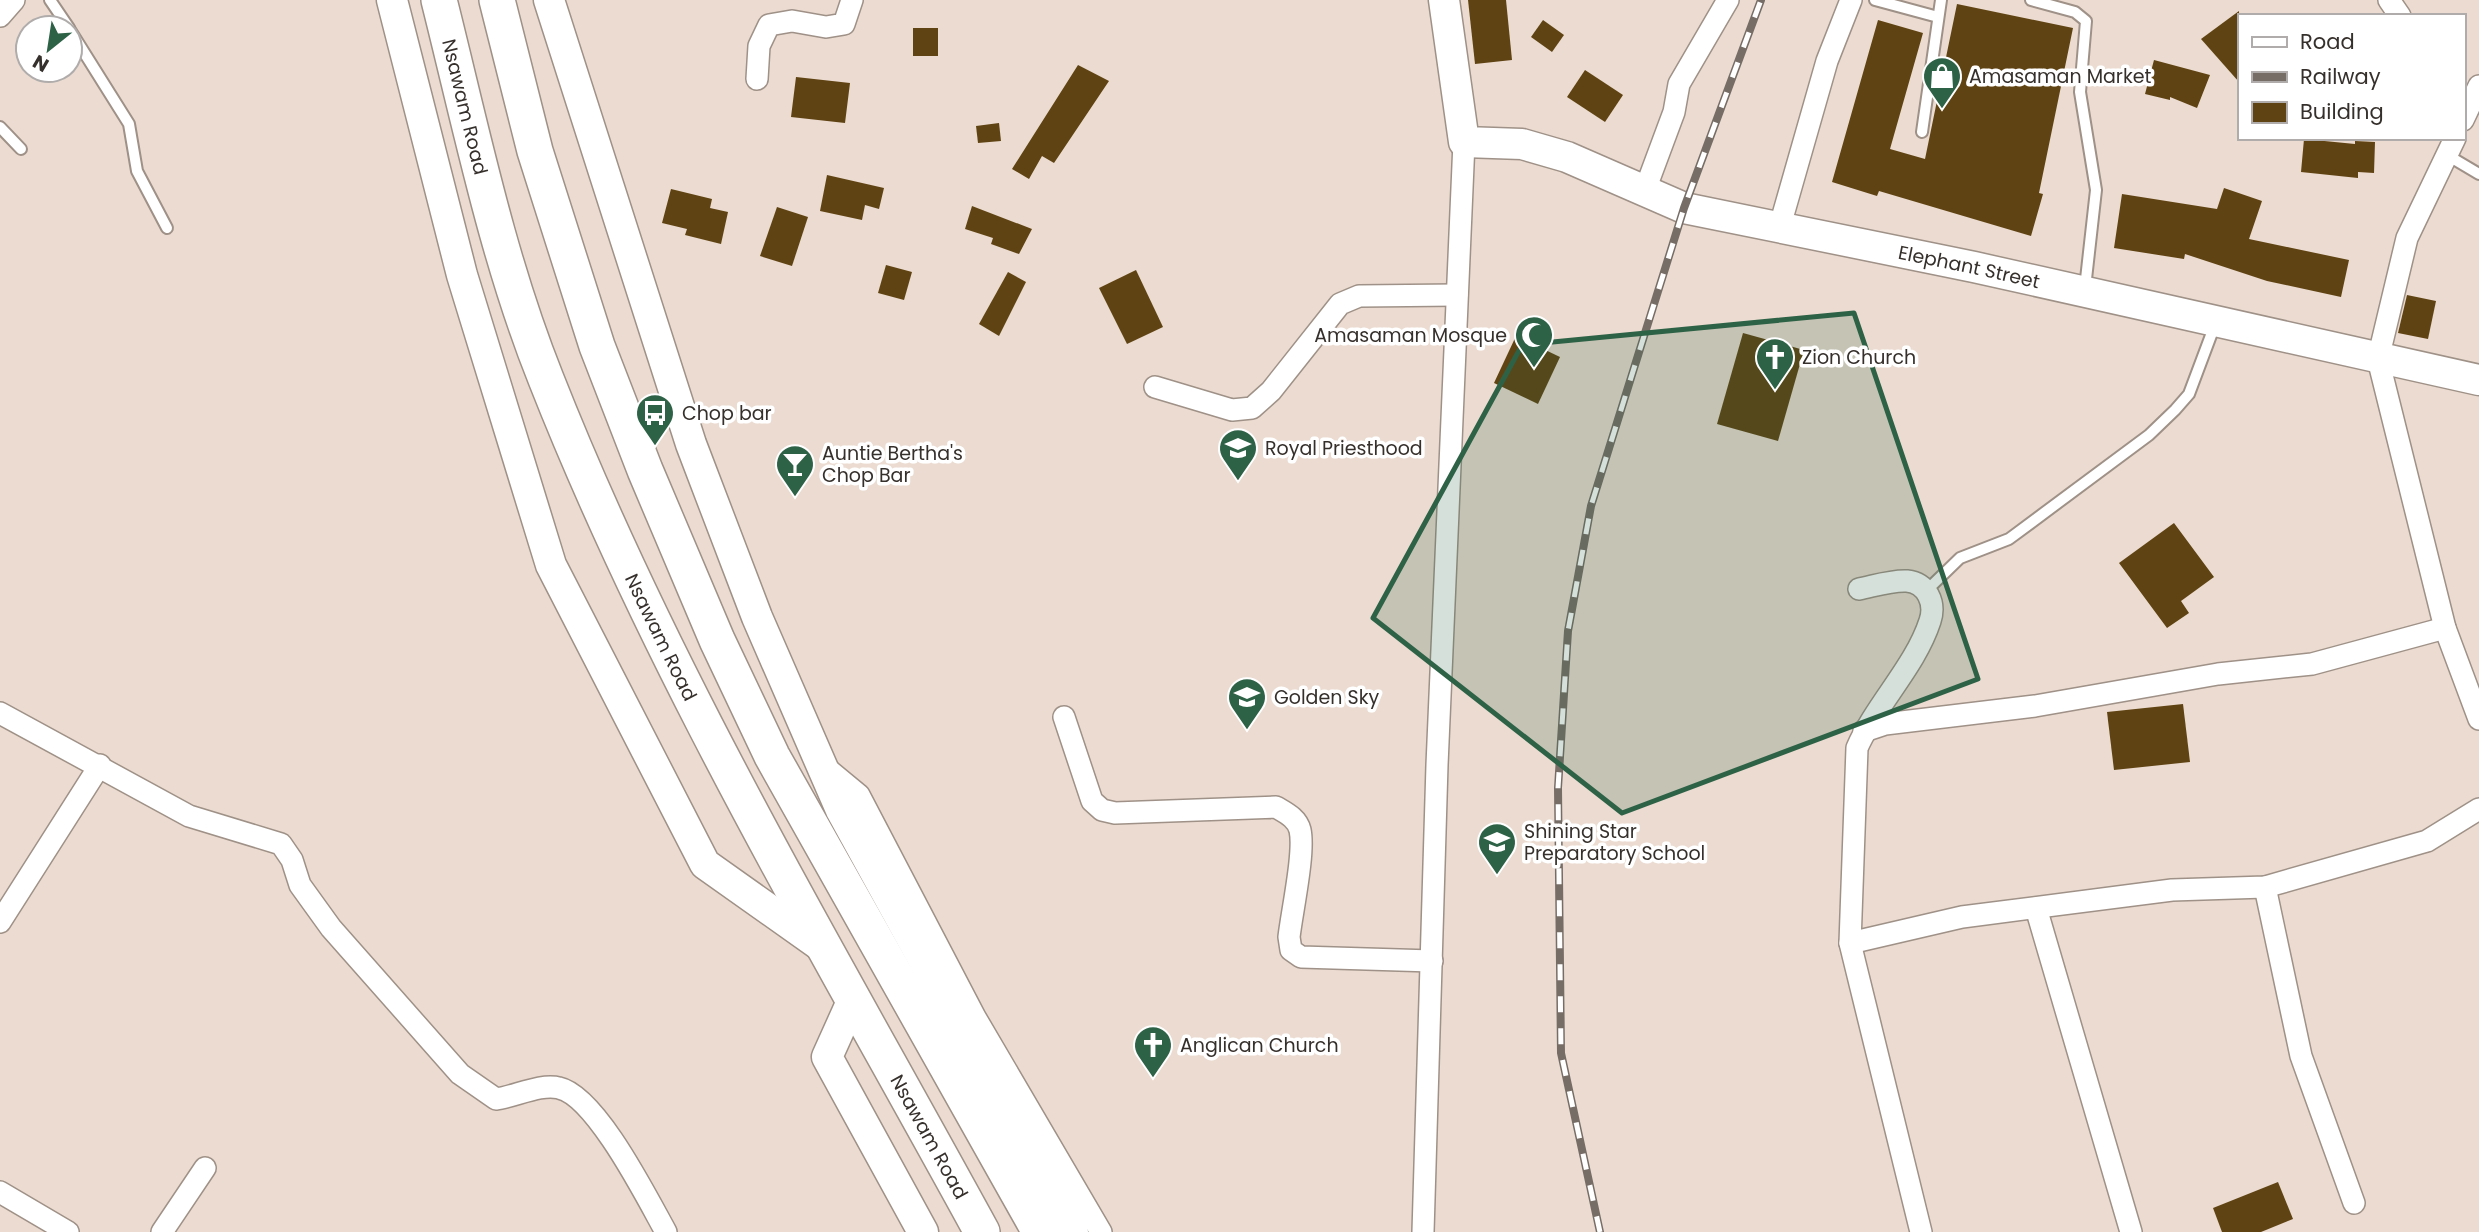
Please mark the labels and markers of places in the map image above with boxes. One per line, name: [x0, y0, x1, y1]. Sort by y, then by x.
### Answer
shop icon: Amasaman Market: [1921, 55, 1963, 110]
place label: Amasaman Market: [1969, 63, 2151, 90]
mosque icon: Amasaman Mosque: [1513, 314, 1555, 369]
place label: Amasaman Mosque: [1314, 322, 1507, 349]
church icon: Zion Church: [1754, 336, 1796, 391]
place label: Zion Church: [1802, 344, 1916, 371]
bus stop icon: Chop bar: [634, 392, 676, 447]
place label: Chop bar: [682, 400, 772, 427]
school or university icon: Royal Priesthood: [1217, 427, 1259, 482]
place label: Royal Priesthood: [1265, 435, 1423, 462]
place label: Auntie Bertha's Chop Bar: [822, 440, 963, 489]
bar icon: Auntie Bertha's Chop Bar: [774, 443, 816, 498]
school or university icon: Golden Sky: [1226, 676, 1268, 731]
place label: Golden Sky: [1274, 684, 1379, 711]
place label: Shining Star Preparatory School: [1524, 818, 1705, 867]
school or university icon: Shining Star Preparatory School: [1476, 821, 1518, 876]
church icon: Anglican Church: [1132, 1024, 1174, 1079]
place label: Anglican Church: [1180, 1032, 1339, 1059]

